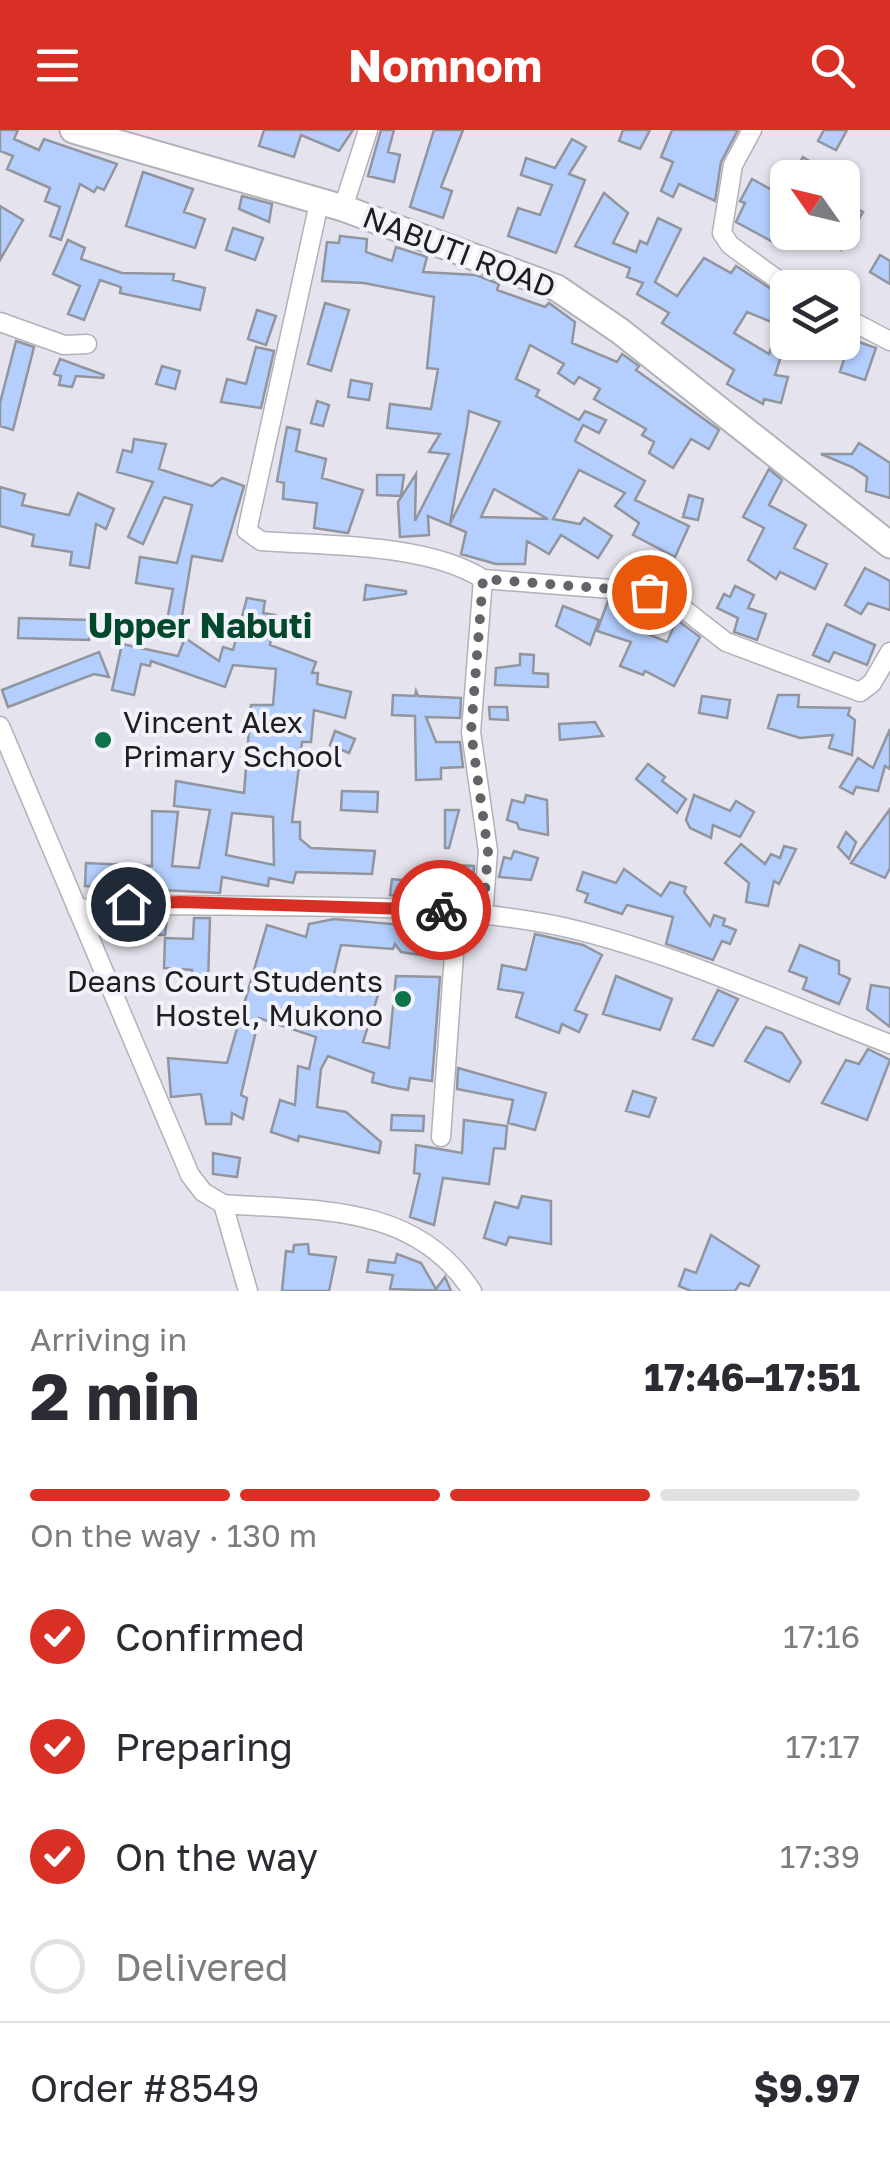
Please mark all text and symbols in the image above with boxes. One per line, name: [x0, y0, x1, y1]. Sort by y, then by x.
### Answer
icon: menu: [30, 38, 85, 93]
text: Nomnom: [348, 38, 542, 92]
icon: search: [805, 38, 860, 93]
north arrow: [770, 160, 860, 250]
map controls: [770, 160, 860, 360]
street label: NABUTI ROAD: [358, 199, 561, 305]
button: layers: [770, 270, 860, 360]
pin: [607, 550, 692, 635]
icon: bag: [622, 565, 677, 620]
district label: Upper Nabuti: [88, 604, 312, 646]
place label: Vincent Alex Primary School: [123, 704, 342, 774]
marker: Vincent Alex Primary School: [92, 729, 114, 751]
courier: [391, 860, 491, 960]
pin: [86, 862, 171, 947]
icon: home: [101, 877, 156, 932]
icon: bike: [414, 883, 469, 938]
place label: Deans Court Students Hostel, Mukono: [67, 963, 383, 1033]
marker: Deans Court Students Hostel, Mukono: [392, 988, 414, 1010]
text: Arriving in: [30, 1320, 187, 1358]
text: 17:46–17:51: [644, 1354, 860, 1399]
text: 2 min: [30, 1356, 200, 1434]
text: On the way · 130 m: [30, 1516, 317, 1554]
icon: check: [30, 1609, 85, 1664]
text: Confirmed: [115, 1614, 305, 1659]
text: 17:16: [783, 1617, 860, 1655]
icon: check: [30, 1719, 85, 1774]
text: Preparing: [115, 1724, 293, 1769]
text: 17:17: [785, 1727, 860, 1765]
icon: check: [30, 1829, 85, 1884]
text: On the way: [115, 1834, 318, 1879]
text: 17:39: [780, 1837, 860, 1875]
text: Delivered: [115, 1944, 288, 1989]
text: Order #8549: [30, 2065, 260, 2110]
text: $9.97: [753, 2065, 860, 2110]

